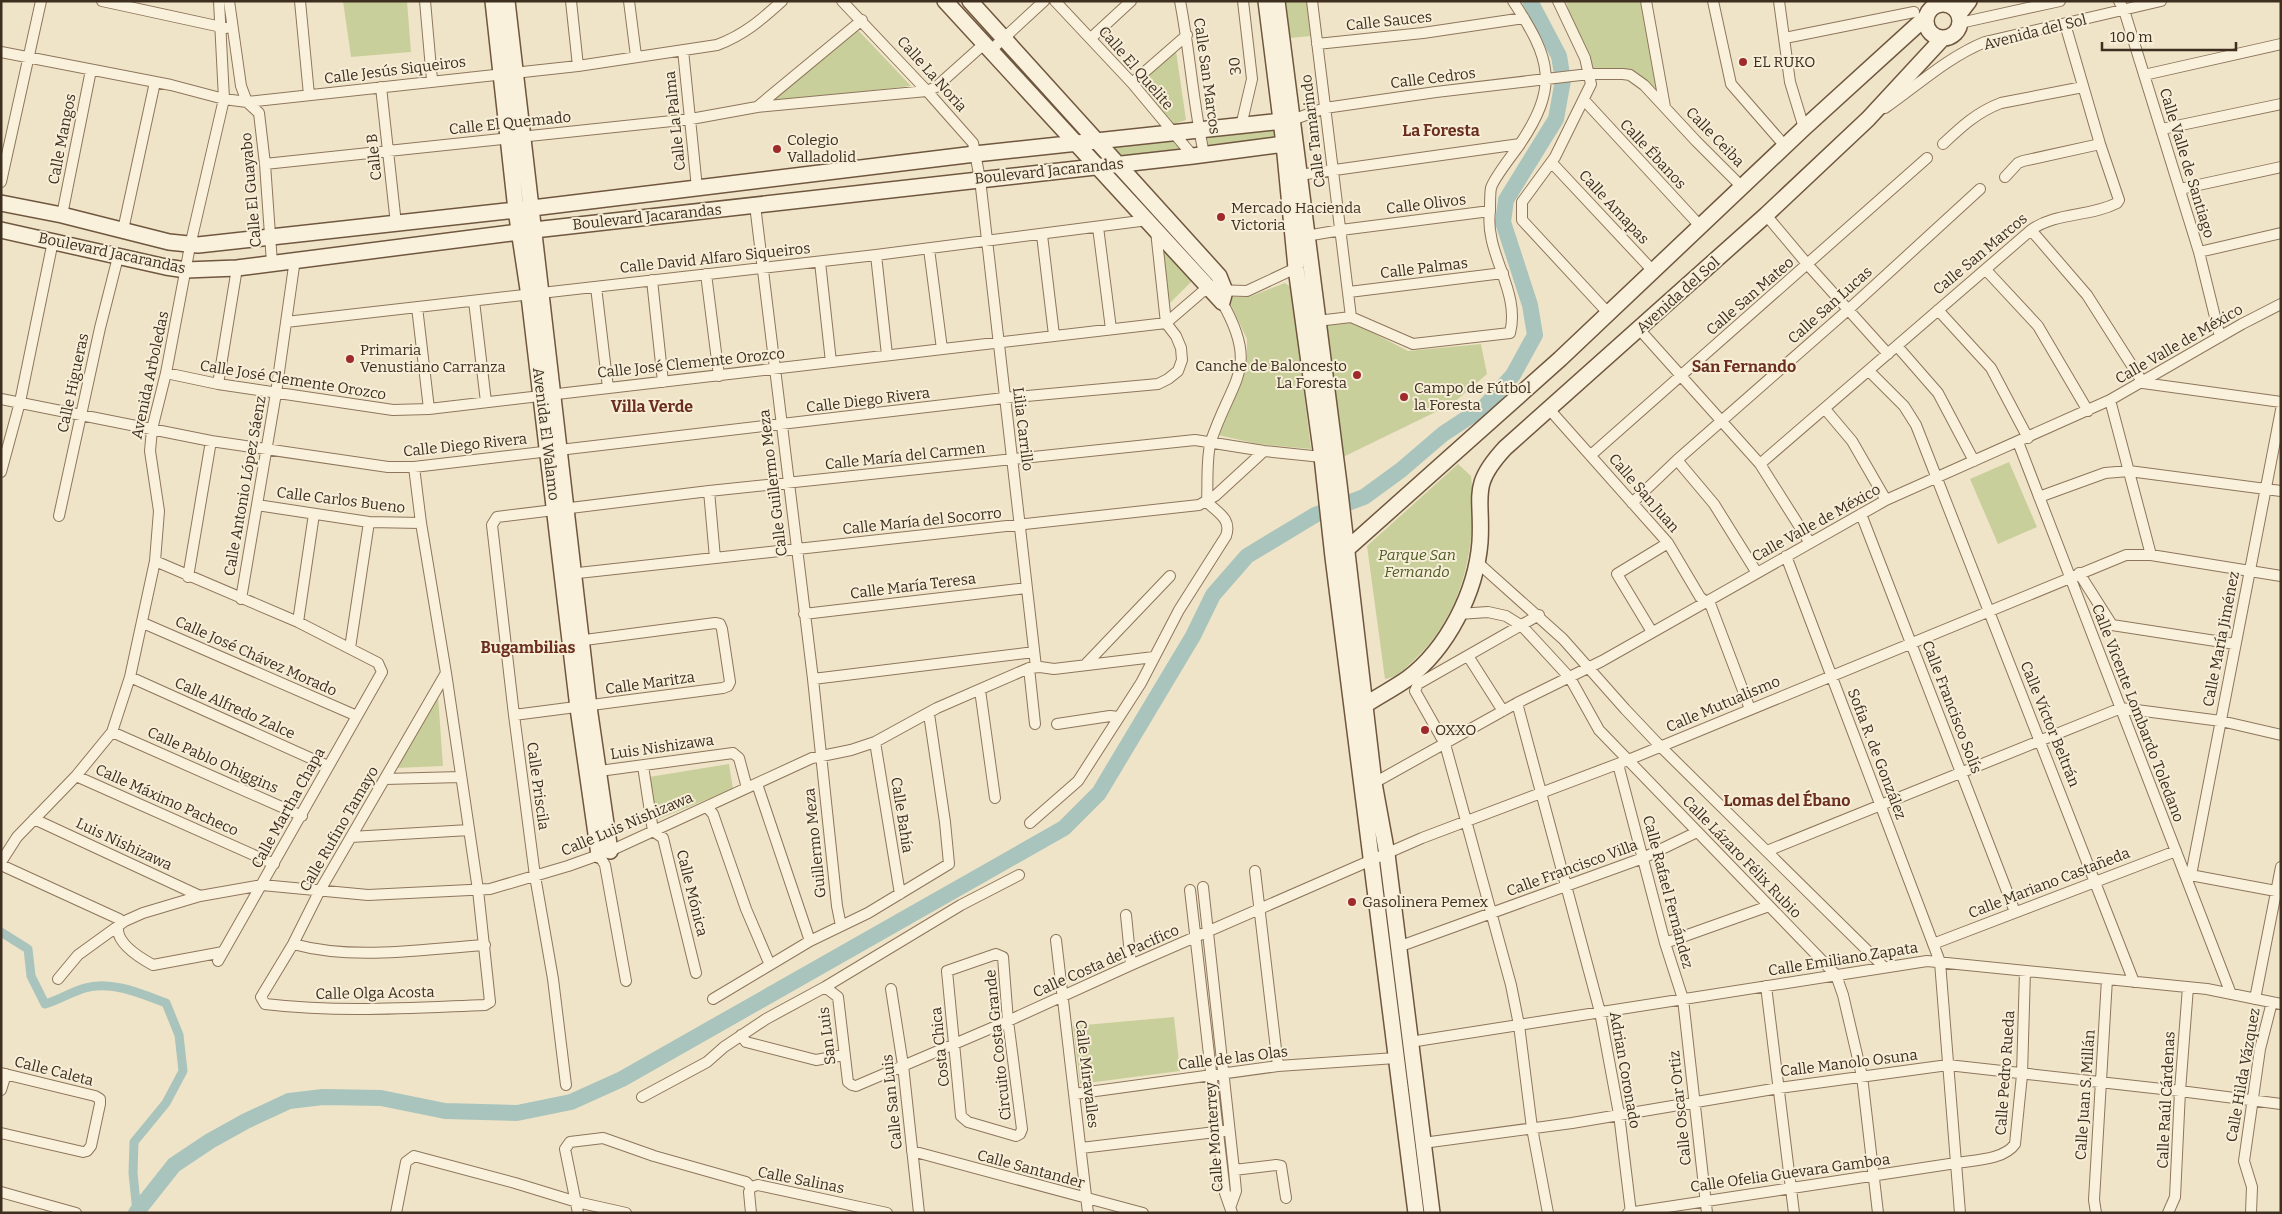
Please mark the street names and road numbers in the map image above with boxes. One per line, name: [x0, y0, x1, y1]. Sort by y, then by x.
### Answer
street label: Calle Sauces: [1345, 8, 1433, 34]
street label: Avenida del Sol: [1982, 10, 2088, 54]
street label: Calle San Marcos: [1190, 17, 1224, 135]
street label: Calle El Quelite: [1095, 22, 1177, 114]
street label: Calle La Noria: [893, 32, 971, 116]
street label: Calle Jesús Siqueiros: [323, 52, 467, 88]
street label: 30: [1225, 56, 1245, 76]
street label: Calle Cedros: [1389, 64, 1477, 92]
street label: Calle La Palma: [661, 70, 689, 172]
street label: Calle Tamarindo: [1297, 73, 1329, 189]
street label: Calle Valle de Santiago: [2156, 86, 2218, 240]
street label: Calle Mangos: [44, 92, 80, 186]
street label: Calle Ceiba: [1682, 103, 1748, 171]
street label: Calle El Quemado: [448, 108, 572, 138]
street label: Calle Ébanos: [1616, 115, 1690, 193]
street label: Calle El Guayabo: [237, 132, 265, 248]
street label: Calle B: [363, 133, 385, 181]
street label: Boulevard Jacarandas: [973, 154, 1125, 188]
street label: Calle Amapas: [1575, 166, 1653, 248]
street label: Calle Olivos: [1385, 190, 1467, 218]
street label: Boulevard Jacarandas: [571, 200, 723, 234]
street label: Calle San Marcos: [1929, 209, 2031, 299]
street label: Boulevard Jacarandas: [37, 229, 187, 277]
street label: Calle David Alfaro Siqueiros: [619, 239, 811, 277]
street label: Avenida del Sol: [1633, 253, 1723, 337]
street label: Calle San Mateo: [1703, 253, 1797, 339]
street label: Calle Palmas: [1379, 254, 1469, 282]
street label: Calle San Lucas: [1784, 263, 1876, 347]
street label: Calle Valle de México: [2112, 300, 2246, 388]
street label: Avenida Arboledas: [128, 309, 172, 441]
street label: Calle Higueras: [54, 332, 92, 434]
street label: Calle José Clemente Orozco: [596, 344, 786, 382]
street label: Calle José Clemente Orozco: [199, 356, 387, 404]
street label: Avenida El Walamo: [529, 367, 563, 501]
street label: Calle Diego Rivera: [805, 383, 931, 417]
street label: Lilia Carrillo: [1009, 386, 1037, 472]
street label: Calle Antonio López Sáenz: [220, 395, 270, 577]
street label: Calle Guillermo Meza: [755, 408, 791, 558]
street label: Calle Diego Rivera: [402, 430, 528, 460]
street label: Calle María del Carmen: [824, 439, 987, 473]
street label: Calle San Juan: [1605, 450, 1683, 536]
street label: Calle Valle de México: [1749, 480, 1883, 566]
street label: Calle Carlos Bueno: [276, 483, 406, 517]
street label: Calle María del Socorro: [842, 504, 1002, 538]
street label: Calle María Teresa: [849, 569, 977, 603]
street label: Calle María Jiménez: [2199, 570, 2243, 708]
street label: Calle Vicente Lombardo Toledano: [2088, 601, 2188, 825]
street label: Calle José Chávez Morado: [172, 612, 340, 700]
street label: Calle Francisco Solís: [1918, 638, 1986, 776]
street label: Calle Víctor Beltrán: [2017, 658, 2084, 790]
street label: Calle Maritza: [604, 668, 696, 698]
street label: Calle Mutualismo: [1663, 672, 1783, 736]
street label: Calle Alfredo Zalce: [172, 673, 298, 743]
street label: Sofia R. de González: [1844, 686, 1910, 822]
street label: Calle Pablo Ohiggins: [145, 723, 281, 797]
street label: Luis Nishizawa: [609, 731, 715, 763]
street label: Calle Priscila: [523, 741, 553, 831]
street label: Calle Martha Chapa: [247, 745, 329, 871]
street label: Calle Máximo Pacheco: [93, 760, 241, 840]
street label: Calle Rufino Tamayo: [296, 763, 382, 895]
street label: Calle Bahía: [887, 776, 917, 854]
street label: Guillermo Meza: [800, 787, 830, 899]
street label: Calle Luis Nishizawa: [558, 788, 696, 860]
street label: Calle Lázaro Félix Rubio: [1679, 792, 1805, 922]
street label: Calle Rafael Fernández: [1639, 813, 1697, 971]
street label: Luis Nishizawa: [73, 814, 175, 874]
street label: Calle Francisco Villa: [1504, 836, 1640, 900]
street label: Calle Mariano Castañeda: [1966, 844, 2132, 922]
street label: Calle Mónica: [673, 848, 711, 938]
street label: Calle Costa del Pacifico: [1030, 921, 1182, 1001]
street label: Calle Emiliano Zapata: [1767, 938, 1919, 980]
street label: Circuito Costa Grande: [981, 969, 1015, 1121]
street label: Calle Olga Acosta: [315, 983, 435, 1003]
street label: San Luis: [815, 1006, 839, 1066]
street label: Costa Chica: [927, 1006, 953, 1088]
street label: Calle Hilda Vázquez: [2222, 1006, 2264, 1144]
street label: Adrian Coronado: [1606, 1010, 1644, 1130]
street label: Calle Pedro Rueda: [1992, 1010, 2018, 1136]
street label: Calle Miravalles: [1071, 1019, 1103, 1129]
street label: Calle Juan S. Millán: [2071, 1029, 2099, 1161]
street label: Calle Raúl Cárdenas: [2153, 1031, 2179, 1169]
street label: Calle de las Olas: [1177, 1042, 1289, 1074]
street label: Calle Manolo Osuna: [1779, 1046, 1919, 1080]
street label: Calle Oscar Ortiz: [1665, 1050, 1695, 1166]
street label: Calle Caleta: [13, 1052, 95, 1090]
street label: Calle San Luis: [878, 1053, 906, 1151]
street label: Calle Monterrey: [1201, 1081, 1227, 1193]
street label: Calle Santander: [975, 1146, 1087, 1192]
street label: Calle Ofelia Guevara Gamboa: [1689, 1150, 1891, 1196]
street label: Calle Salinas: [756, 1163, 846, 1197]

